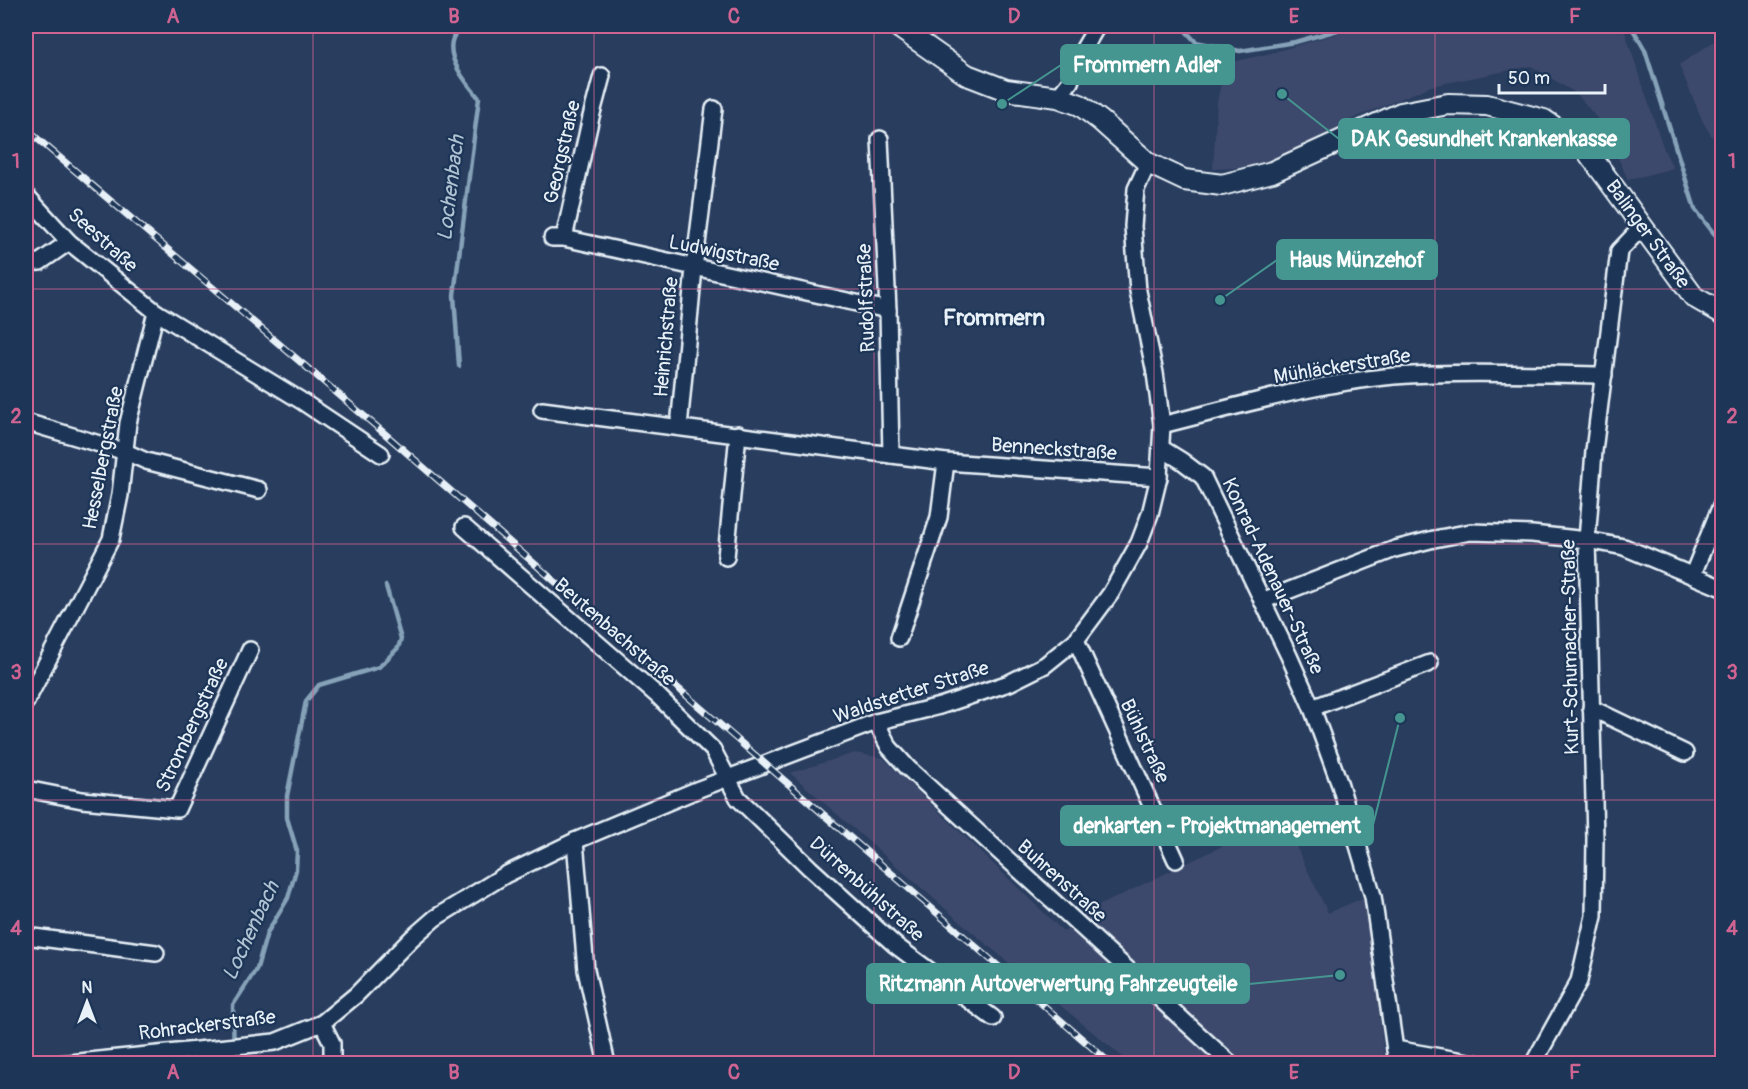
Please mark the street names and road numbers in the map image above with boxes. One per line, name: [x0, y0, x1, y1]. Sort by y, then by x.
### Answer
street label: Georgstraße: [538, 98, 586, 206]
street label: Balinger Straße: [1600, 175, 1696, 293]
street label: Seestraße: [63, 202, 143, 278]
street label: Ludwigstraße: [666, 229, 782, 277]
street label: Rudolfstraße: [852, 243, 880, 353]
street label: Heinrichstraße: [648, 276, 684, 398]
street label: Mühläckerstraße: [1272, 343, 1412, 389]
street label: Hesselbergstraße: [77, 384, 129, 532]
street label: Benneckstraße: [990, 432, 1118, 466]
street label: Konrad-Adenauer-Straße: [1216, 474, 1330, 678]
street label: Kurt-Schumacher-Straße: [1556, 539, 1584, 755]
street label: Beutenbachstraße: [549, 572, 681, 692]
street label: Strombergstraße: [150, 654, 234, 796]
street label: Waldstetter Straße: [830, 655, 992, 729]
street label: Bühlstraße: [1115, 695, 1175, 787]
street label: Dürrenbühlstraße: [804, 831, 930, 947]
street label: Buhrenstraße: [1012, 834, 1112, 928]
street label: Rohrackerstraße: [137, 1004, 277, 1046]

